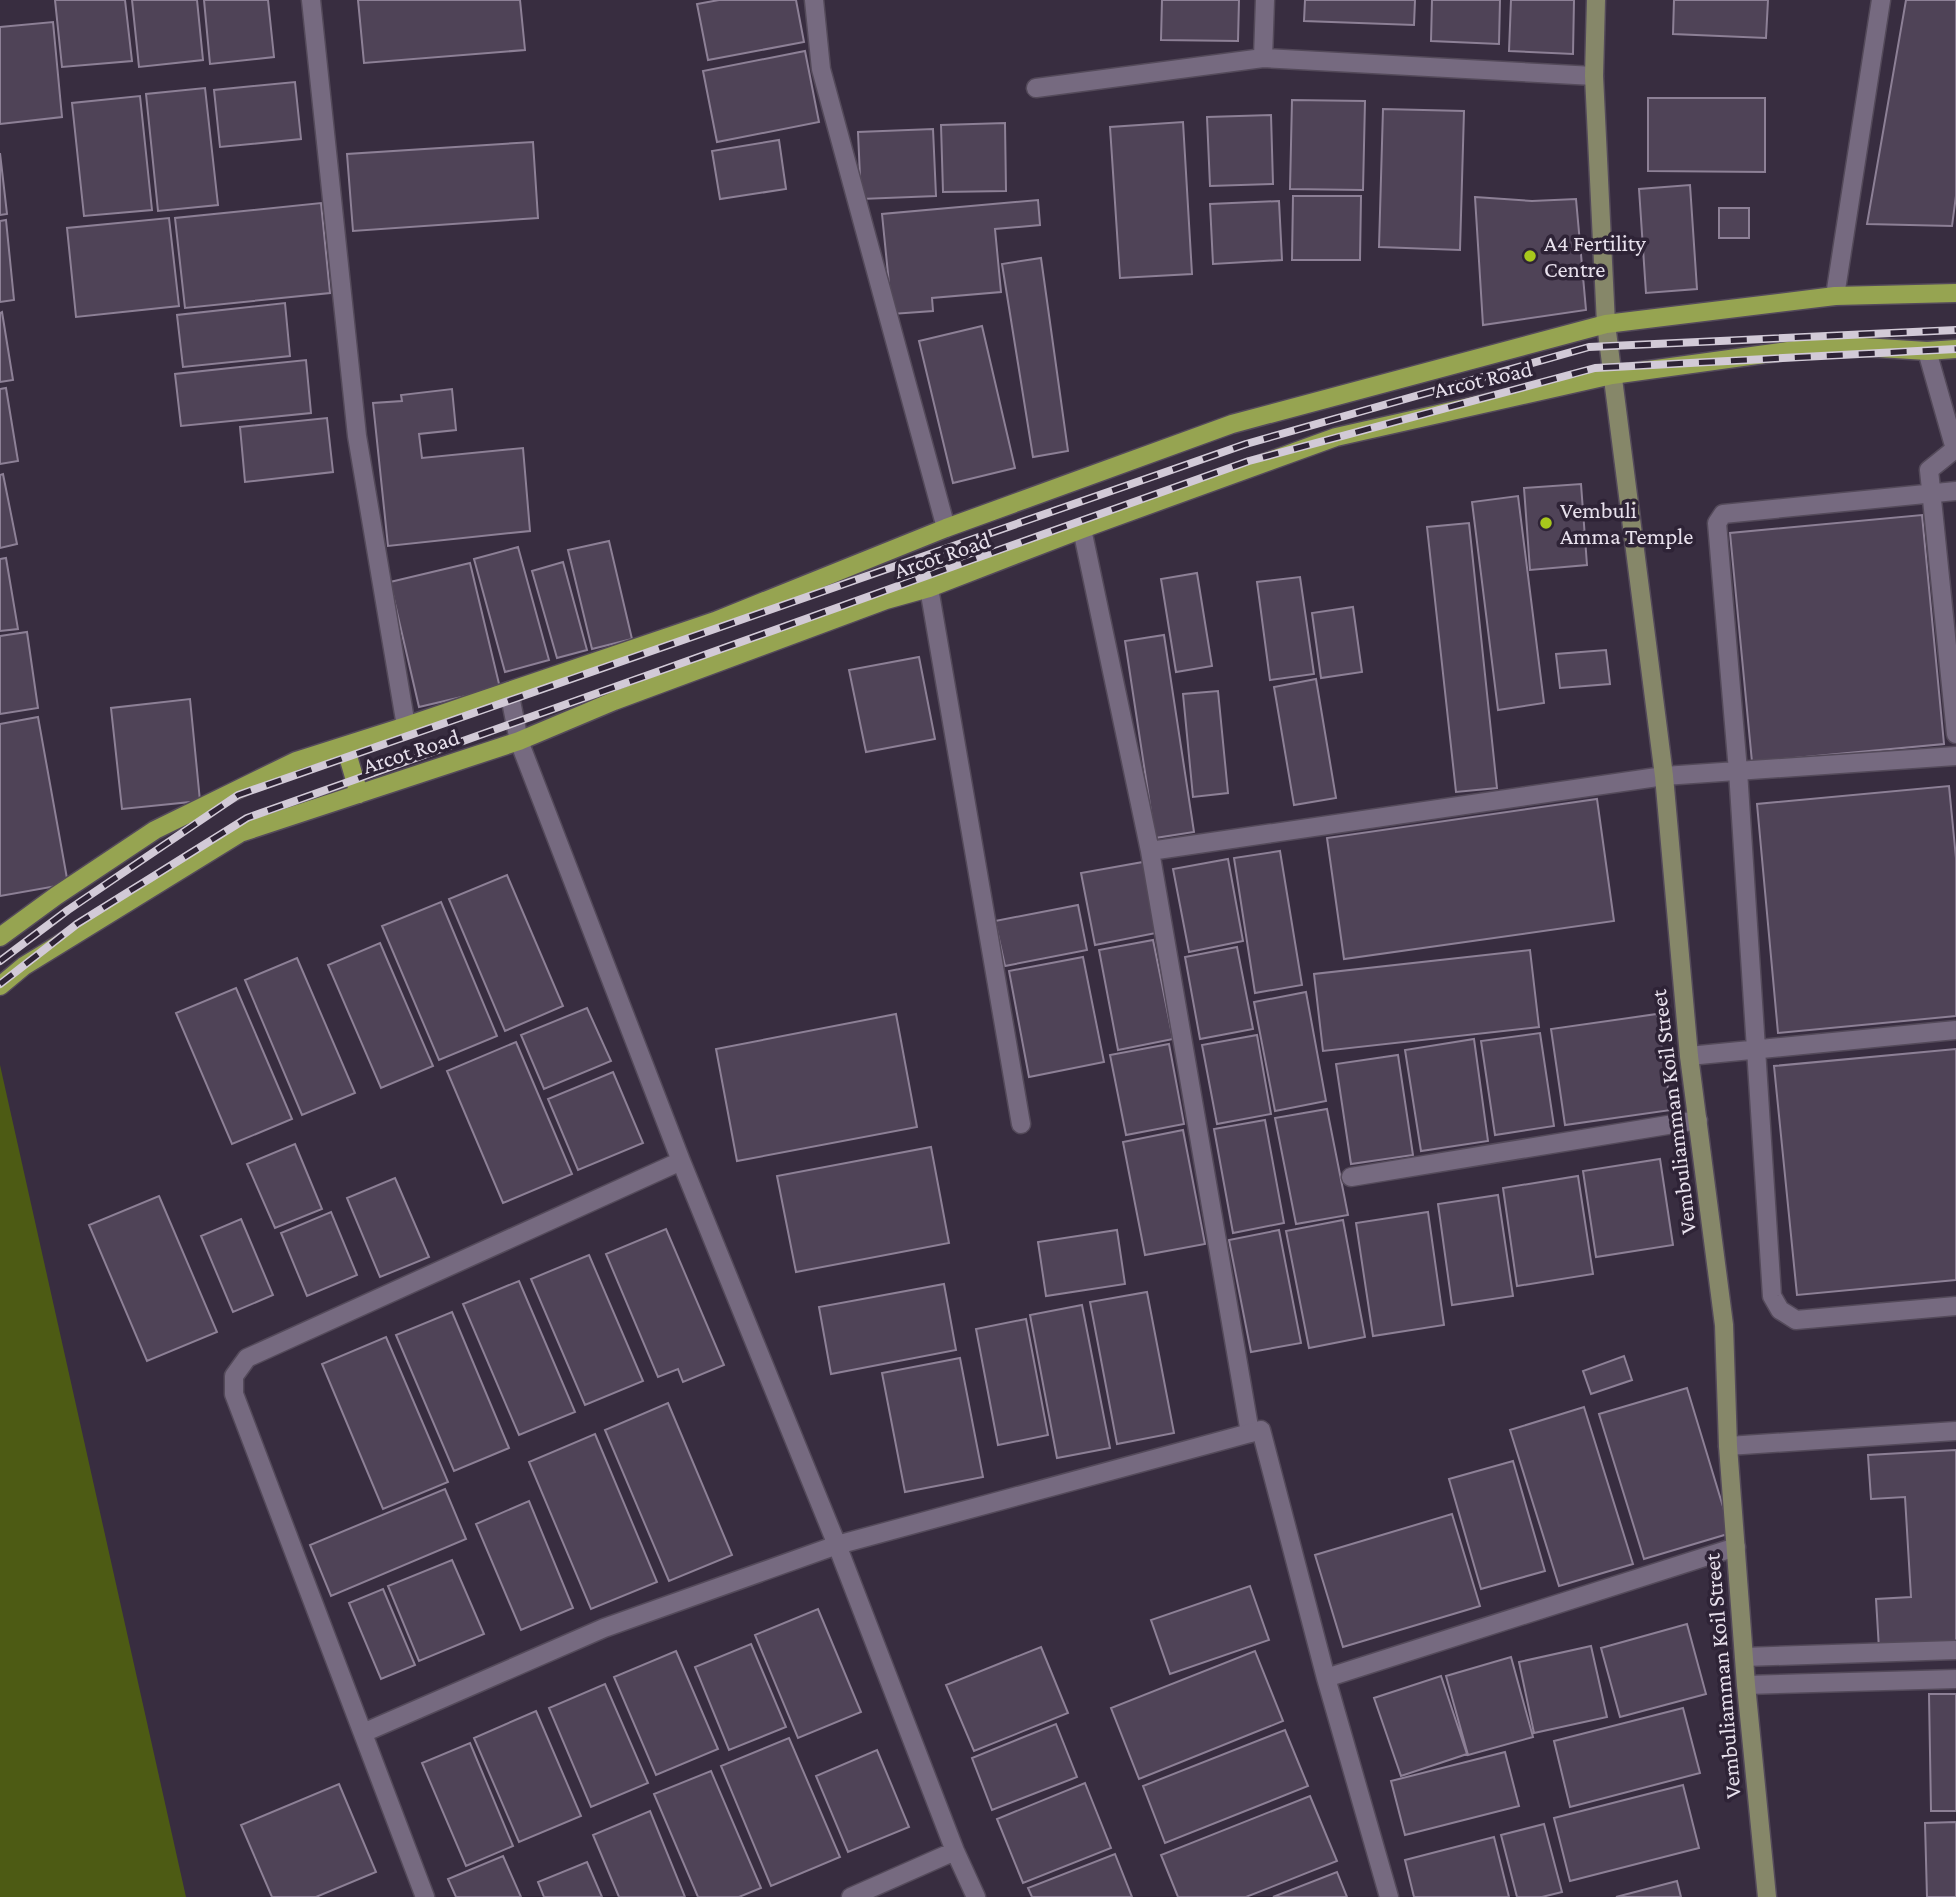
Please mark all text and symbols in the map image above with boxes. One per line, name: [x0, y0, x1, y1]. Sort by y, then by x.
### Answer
place label: A4 Fertility Centre: [1544, 230, 1646, 282]
marker: A4 Fertility Centre: [1522, 248, 1538, 264]
street label: Arcot Road: [1431, 355, 1535, 403]
place label: Vembuli Amma Temple: [1560, 497, 1693, 549]
marker: Vembuli Amma Temple: [1538, 515, 1554, 531]
street label: Arcot Road: [890, 526, 994, 584]
street label: Arcot Road: [359, 723, 463, 779]
street label: Vembuliamman Koil Street: [1645, 988, 1701, 1236]
street label: Vembuliamman Koil Street: [1698, 1552, 1746, 1800]

